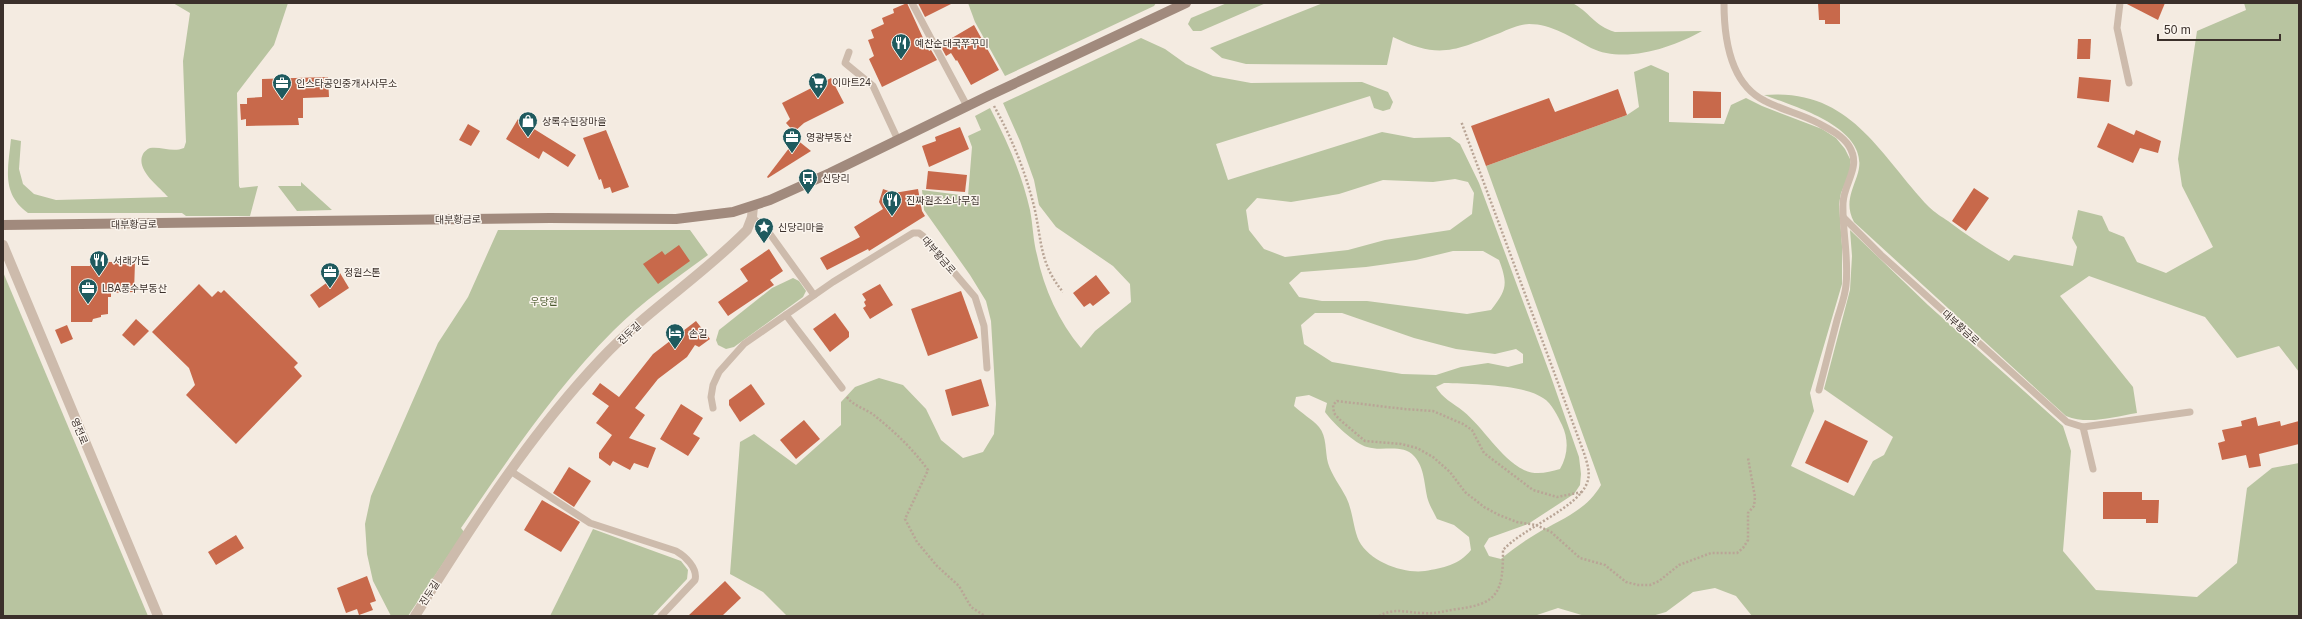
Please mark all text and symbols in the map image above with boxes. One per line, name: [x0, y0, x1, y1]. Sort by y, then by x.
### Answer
scale bar: [2158, 16, 2280, 42]
text: 50 m: [2164, 23, 2191, 37]
restaurant icon: 예찬순대국쭈꾸미: [890, 32, 912, 60]
place label: 예찬순대국쭈꾸미: [915, 38, 989, 49]
supermarket icon: 이마트24: [807, 71, 829, 99]
office icon: 인스타공인중개사사무소: [271, 72, 293, 100]
place label: 이마트24: [832, 77, 871, 88]
place label: 인스타공인중개사사무소: [296, 78, 397, 89]
shop icon: 상록수된장마을: [517, 110, 539, 138]
place label: 상록수된장마을: [542, 116, 606, 127]
office icon: 영광부동산: [781, 126, 803, 154]
place label: 영광부동산: [806, 132, 852, 143]
bus stop icon: 신당리: [797, 167, 819, 195]
place label: 신당리: [822, 173, 850, 184]
restaurant icon: 진짜원조소나무집: [881, 189, 903, 217]
place label: 진짜원조소나무집: [906, 195, 980, 206]
street label: 대부황금로: [435, 214, 481, 225]
place icon: 신당리마을: [753, 216, 775, 244]
street label: 대부황금로: [111, 219, 157, 230]
place label: 신당리마을: [778, 222, 824, 233]
street label: 대부황금로: [919, 234, 958, 276]
restaurant icon: 서래가든: [88, 249, 110, 277]
place label: 서래가든: [113, 255, 150, 266]
office icon: 정원스톤: [319, 261, 341, 289]
place label: 정원스톤: [344, 267, 381, 278]
office icon: LBA풍수부동산: [77, 277, 99, 305]
place label: LBA풍수부동산: [102, 283, 167, 294]
park label: 우당원: [530, 296, 558, 307]
street label: 대부황금로: [1940, 308, 1981, 347]
street label: 진두길: [615, 320, 643, 347]
hotel icon: 손길: [664, 322, 686, 350]
place label: 손길: [689, 328, 707, 339]
street label: 영전로: [69, 416, 90, 446]
street label: 진두길: [417, 579, 442, 608]

